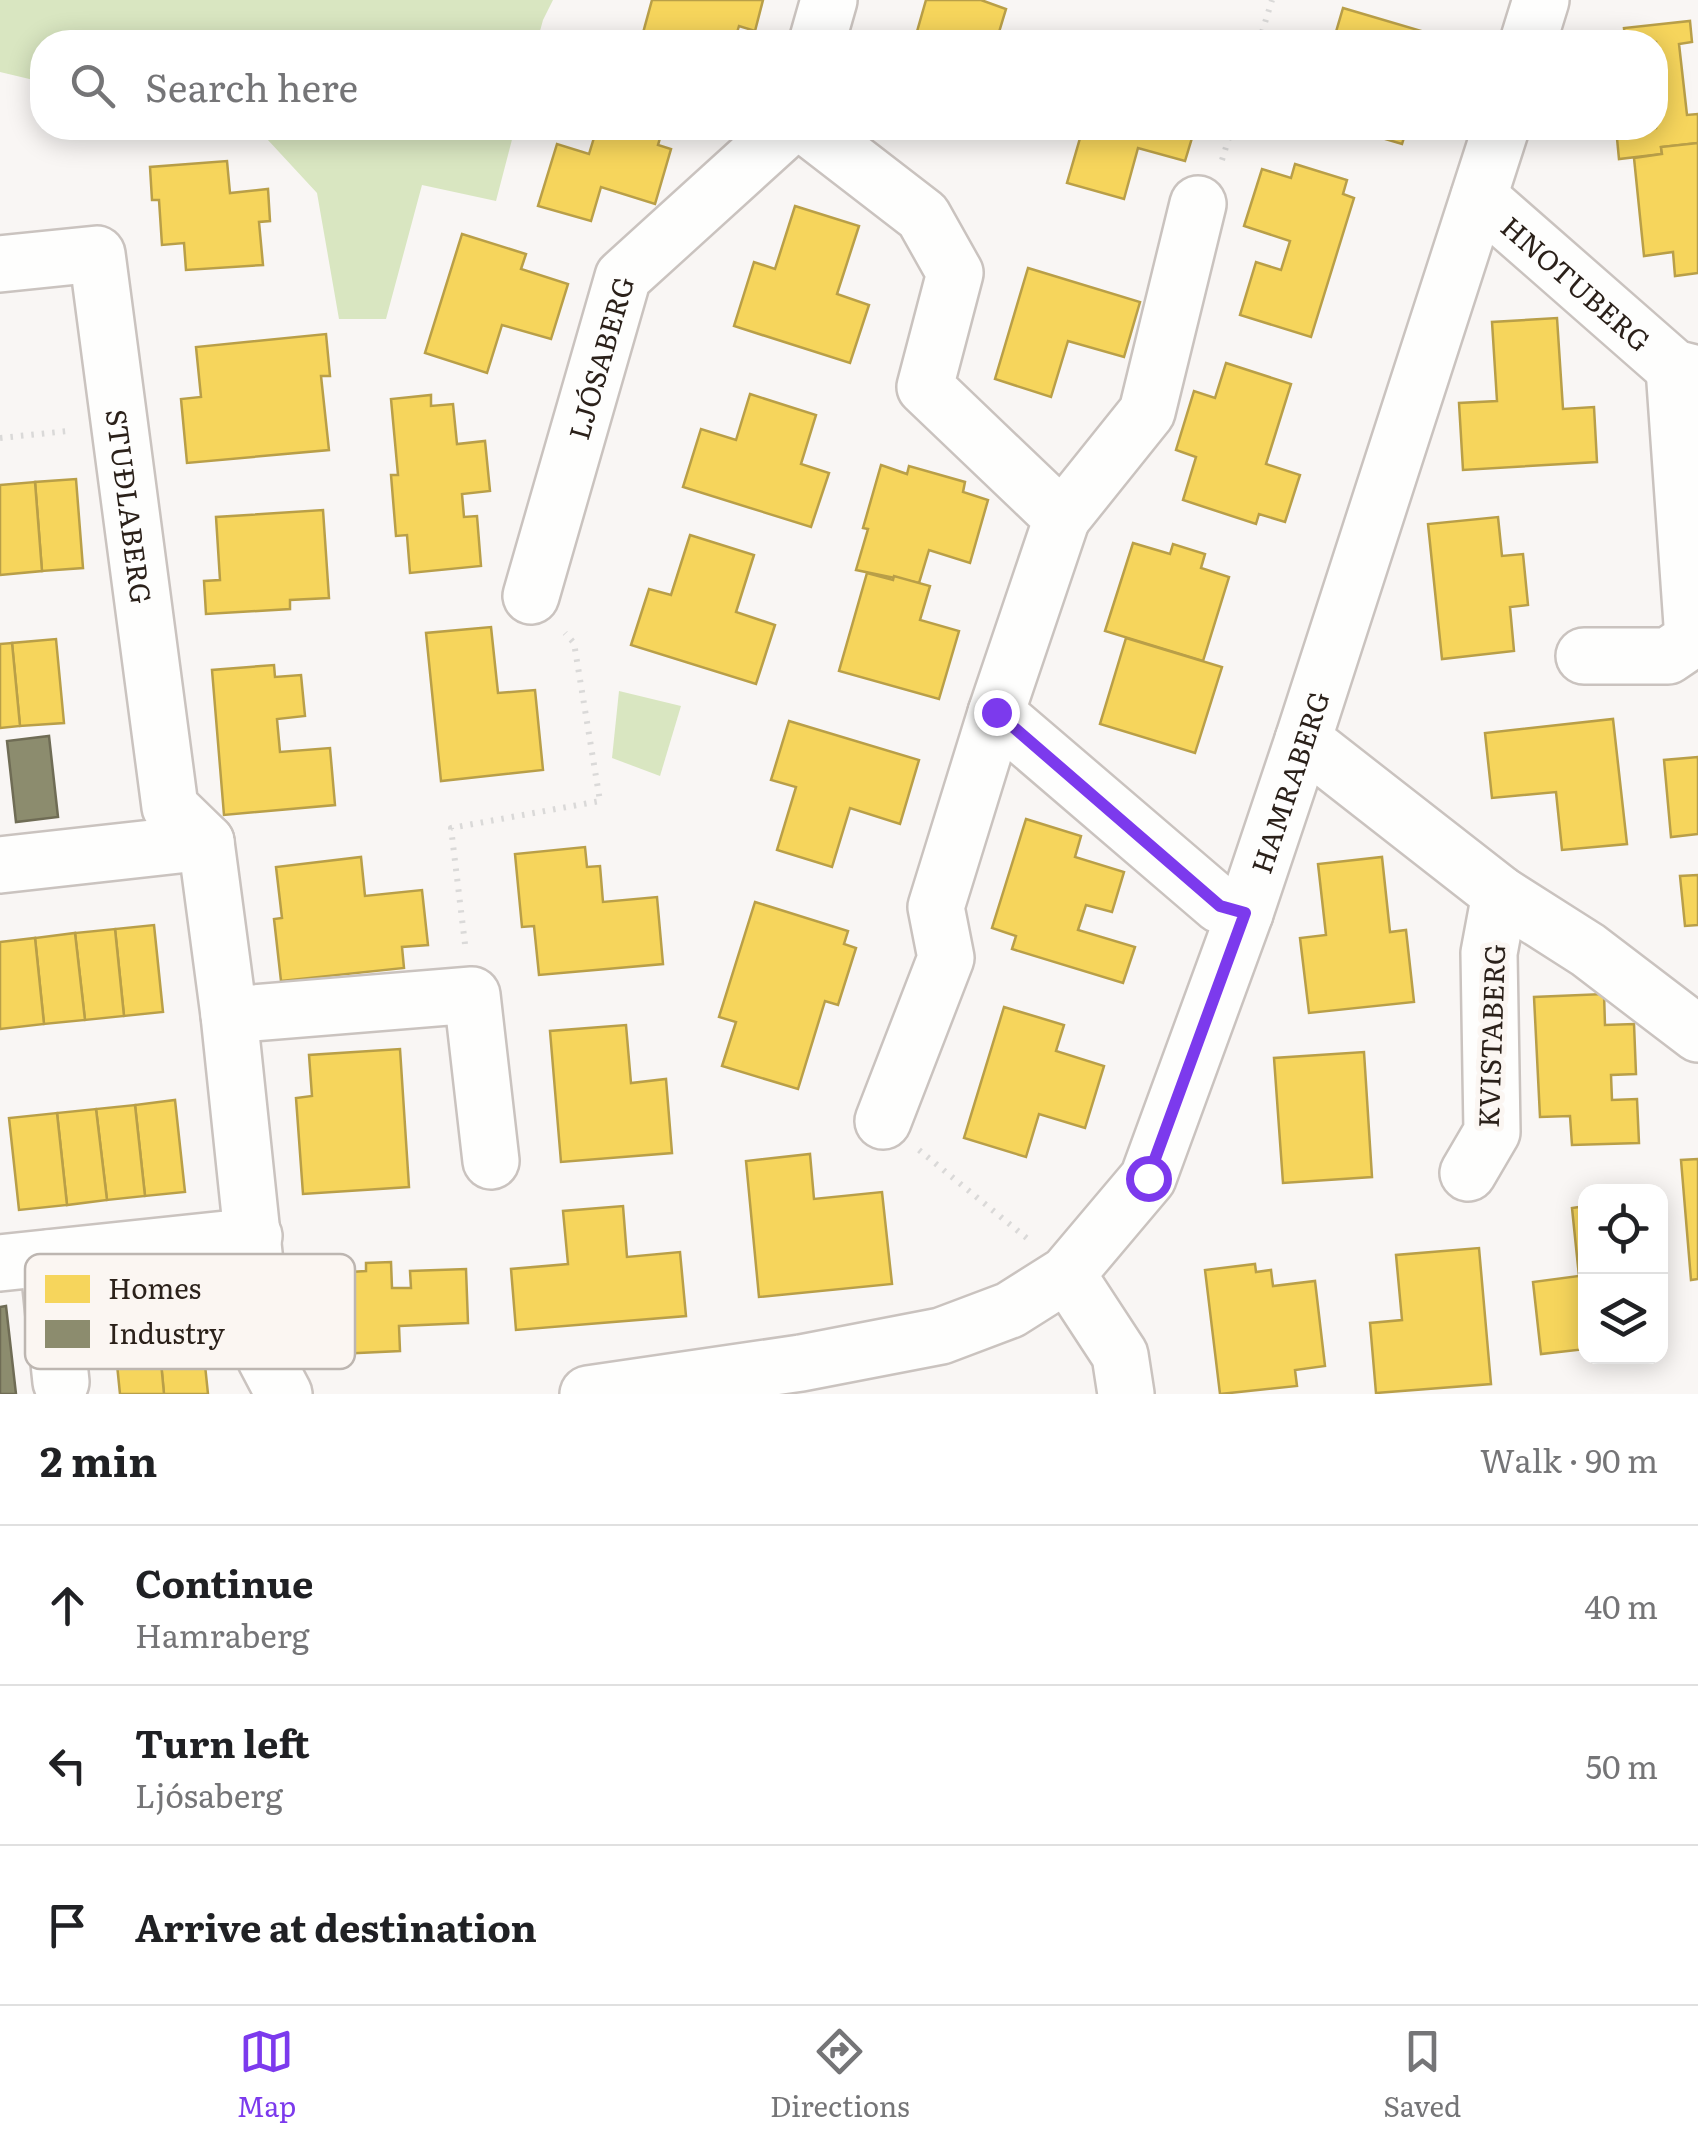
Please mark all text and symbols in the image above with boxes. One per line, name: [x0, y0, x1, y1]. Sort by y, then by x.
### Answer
search box: [30, 30, 1668, 140]
text: Search here: [145, 57, 358, 114]
icon: search: [65, 58, 120, 113]
street label: HNOTUBERG: [1493, 205, 1661, 360]
street label: LJÓSABERG: [556, 271, 643, 444]
street label: STUÐLABERG: [97, 406, 164, 606]
street label: HAMRABERG: [1239, 685, 1339, 879]
route end: [974, 690, 1020, 736]
street label: KVISTABERG: [1466, 943, 1514, 1129]
route start: [1126, 1156, 1172, 1202]
map controls: [1578, 1184, 1668, 1364]
button: locate: [1578, 1184, 1668, 1274]
legend: [25, 1254, 355, 1369]
text: Homes: [108, 1266, 201, 1308]
button: layers: [1578, 1274, 1668, 1364]
text: Industry: [108, 1311, 226, 1353]
text: 2 min: [40, 1428, 157, 1490]
text: Walk · 90 m: [1480, 1435, 1658, 1483]
text: Continue: [135, 1553, 313, 1610]
icon: ahead: [40, 1578, 95, 1633]
text: 40 m: [1584, 1581, 1658, 1629]
text: Hamraberg: [135, 1610, 310, 1658]
text: Turn left: [135, 1713, 310, 1770]
icon: left: [40, 1738, 95, 1793]
text: 50 m: [1586, 1741, 1658, 1789]
text: Ljósaberg: [135, 1770, 283, 1818]
text: Arrive at destination: [135, 1897, 537, 1954]
icon: arrive: [40, 1898, 95, 1953]
tab: Map: [237, 2024, 296, 2126]
tab: Directions: [770, 2024, 910, 2126]
tab: Saved: [1383, 2024, 1461, 2126]

